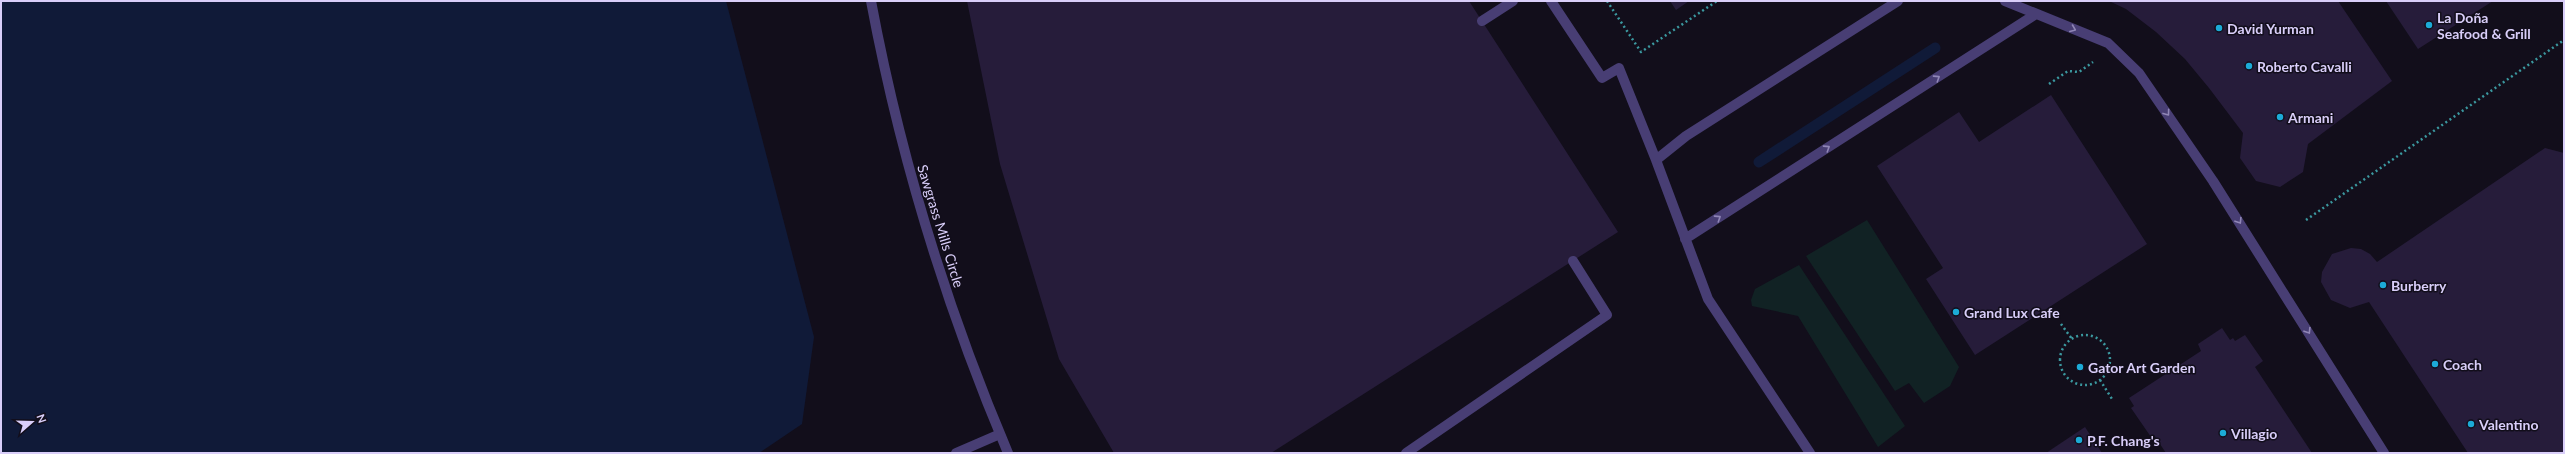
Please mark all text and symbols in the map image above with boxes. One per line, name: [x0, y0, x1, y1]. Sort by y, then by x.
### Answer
place label: La Doña Seafood & Grill: [2437, 9, 2531, 42]
place label: David Yurman: [2227, 20, 2314, 37]
marker: La Doña Seafood & Grill: [2424, 20, 2434, 30]
marker: David Yurman: [2214, 23, 2224, 33]
one-way arrow: [2069, 24, 2076, 32]
place label: Roberto Cavalli: [2257, 58, 2352, 75]
marker: Roberto Cavalli: [2244, 61, 2254, 71]
one-way arrow: [1933, 75, 1940, 82]
one-way arrow: [2163, 108, 2170, 115]
place label: Armani: [2287, 109, 2333, 126]
marker: Armani: [2275, 112, 2285, 122]
one-way arrow: [1823, 145, 1830, 152]
street label: Sawgrass Mills Circle: [914, 162, 968, 290]
one-way arrow: [1714, 215, 1721, 222]
one-way arrow: [2234, 217, 2241, 224]
place label: Burberry: [2391, 277, 2447, 294]
marker: Burberry: [2378, 280, 2388, 290]
place label: Grand Lux Cafe: [1964, 304, 2060, 321]
marker: Grand Lux Cafe: [1951, 307, 1961, 317]
one-way arrow: [2303, 327, 2310, 334]
place label: Coach: [2443, 356, 2482, 373]
place label: Gator Art Garden: [2088, 359, 2195, 376]
marker: Coach: [2430, 359, 2440, 369]
marker: Gator Art Garden: [2075, 362, 2085, 372]
north arrow: [12, 402, 52, 442]
text: N: [34, 412, 49, 425]
place label: Valentino: [2478, 416, 2538, 433]
marker: Valentino: [2466, 419, 2476, 429]
place label: Villagio: [2230, 425, 2277, 442]
marker: Villagio: [2218, 428, 2228, 438]
place label: P.F. Chang's: [2087, 432, 2160, 449]
marker: P.F. Chang's: [2074, 435, 2084, 445]

